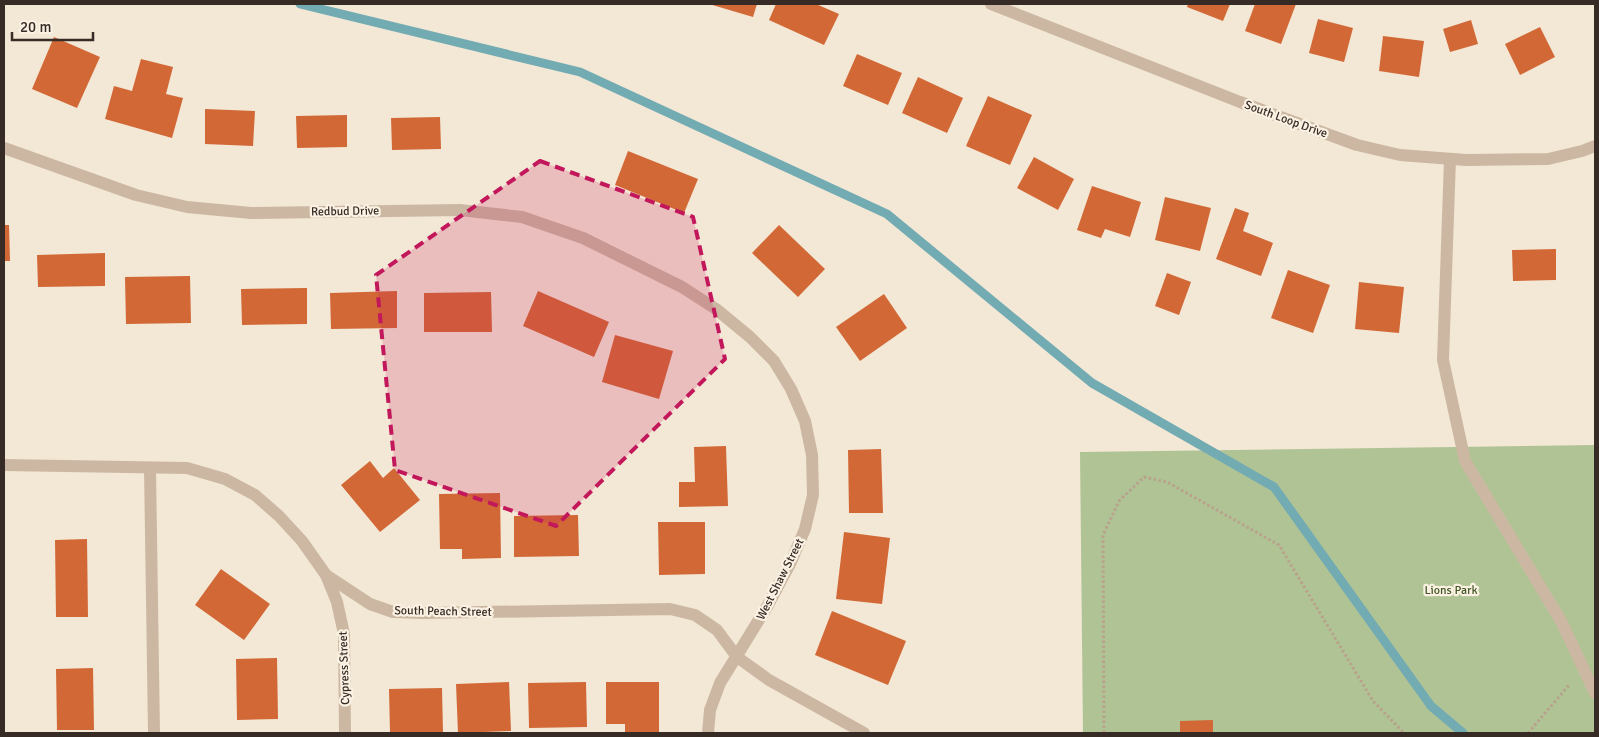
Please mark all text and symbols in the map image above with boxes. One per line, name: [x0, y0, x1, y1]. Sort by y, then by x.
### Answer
scale bar: [12, 10, 94, 42]
text: 20 m: [20, 18, 51, 36]
street label: South Loop Drive: [1242, 98, 1329, 141]
street label: Redbud Drive: [311, 203, 379, 220]
street label: West Shaw Street: [753, 536, 807, 623]
park label: Lions Park: [1424, 583, 1478, 598]
street label: South Peach Street: [394, 603, 492, 620]
street label: Cypress Street: [336, 631, 353, 705]

